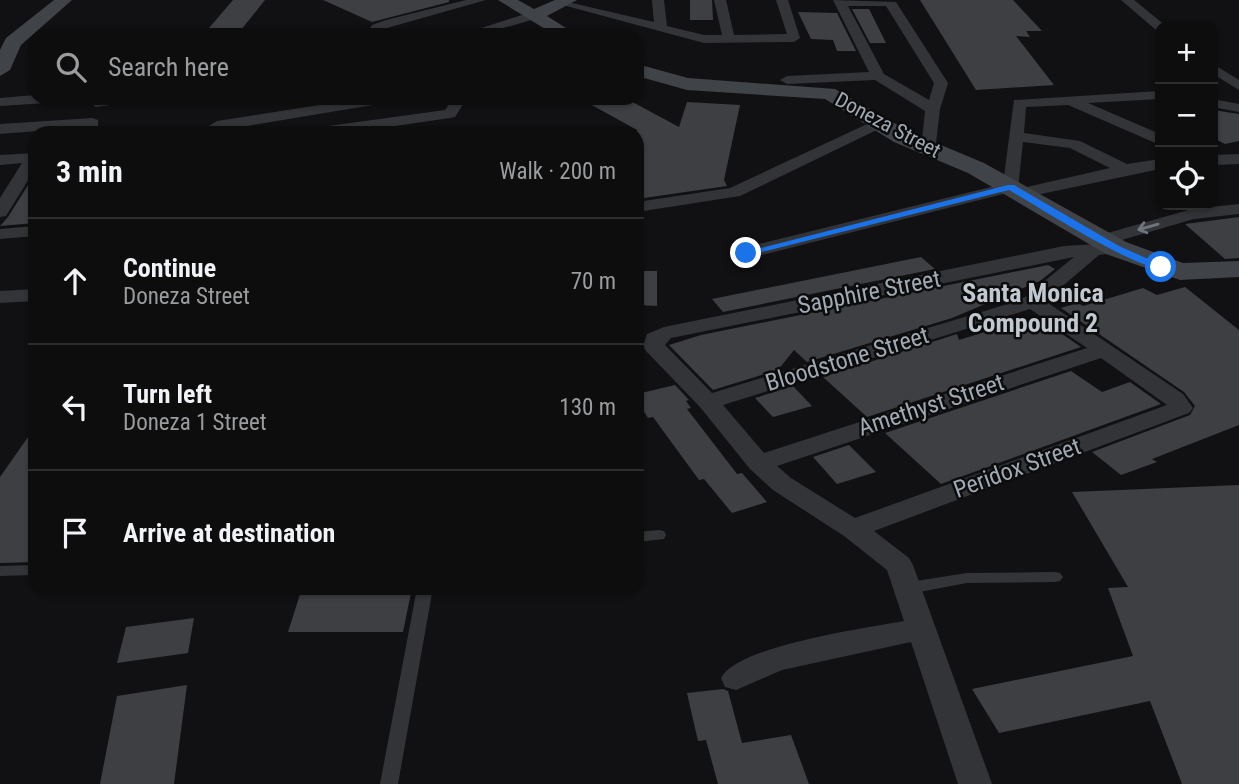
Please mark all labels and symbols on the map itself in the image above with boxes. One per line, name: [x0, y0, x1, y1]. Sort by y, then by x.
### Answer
street label: Doneza Street: [831, 87, 945, 163]
one-way arrow: [1138, 221, 1160, 234]
route end: [730, 237, 761, 268]
route start: [1145, 251, 1176, 282]
street label: Sapphire Street: [795, 264, 943, 320]
district label: Santa Monica Compound 2: [962, 278, 1104, 338]
street label: Bloodstone Street: [762, 321, 932, 397]
street label: Amethyst Street: [855, 368, 1007, 442]
street label: Peridox Street: [950, 432, 1084, 504]

